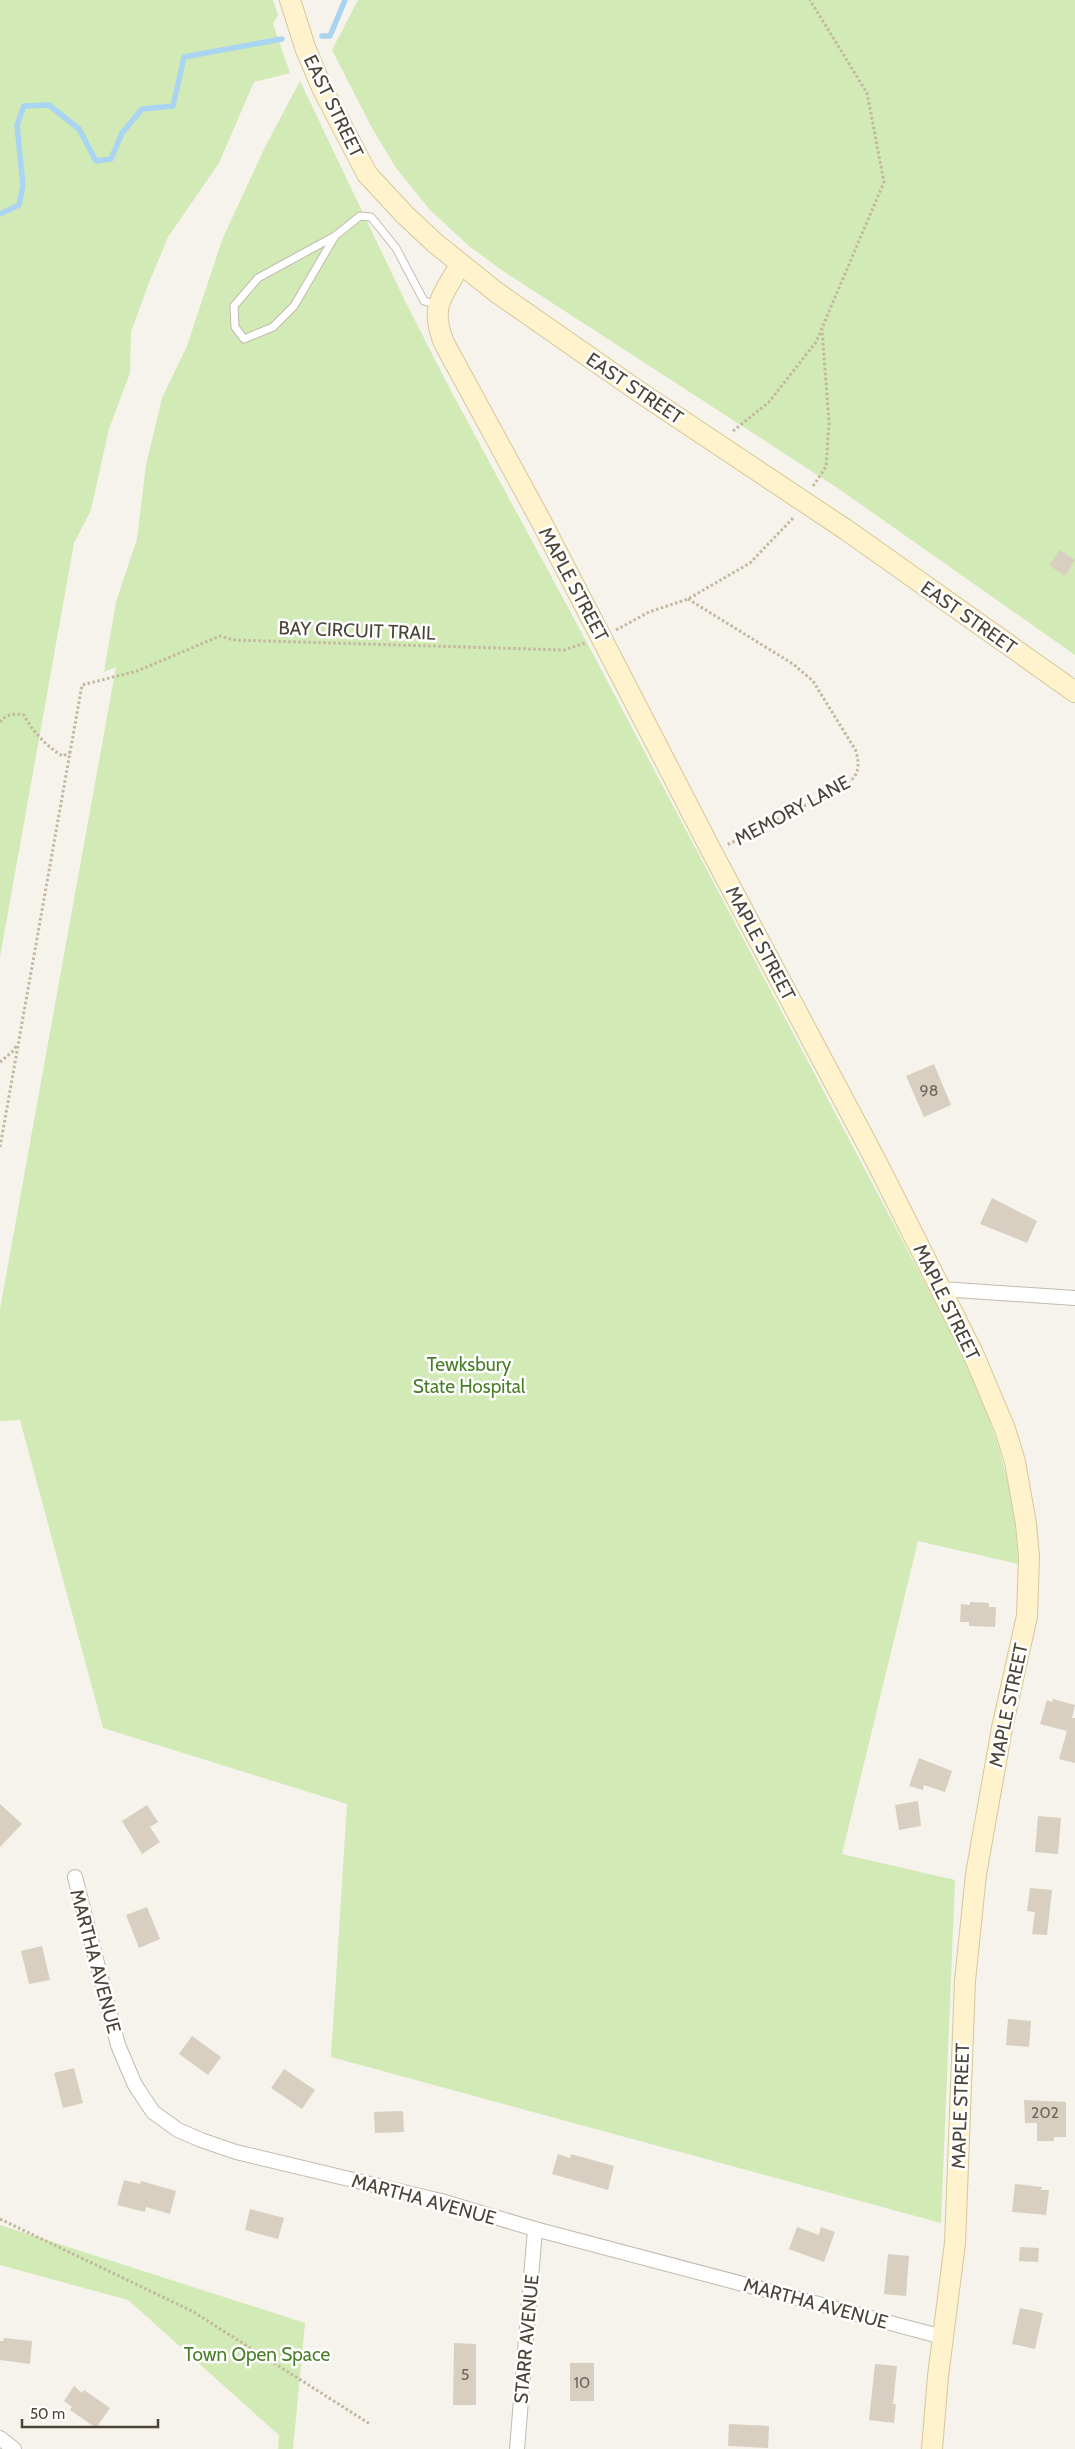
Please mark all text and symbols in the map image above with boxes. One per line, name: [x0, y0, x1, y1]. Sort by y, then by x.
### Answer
street label: EAST STREET: [299, 51, 368, 161]
street label: EAST STREET: [582, 348, 687, 429]
street label: MAPLE STREET: [534, 523, 613, 645]
street label: EAST STREET: [916, 576, 1021, 659]
street label: BAY CIRCUIT TRAIL: [278, 616, 436, 645]
street label: MEMORY LANE: [731, 770, 854, 850]
street label: MAPLE STREET: [721, 882, 800, 1004]
house number: 98: [920, 1081, 938, 1100]
street label: MAPLE STREET: [909, 1240, 985, 1364]
park label: Tewksbury State Hospital: [413, 1353, 526, 1398]
street label: MAPLE STREET: [984, 1641, 1033, 1769]
street label: MARTHA AVENUE: [65, 1886, 126, 2036]
street label: MAPLE STREET: [947, 2043, 974, 2169]
house number: 202: [1031, 2103, 1059, 2122]
street label: MARTHA AVENUE: [349, 2169, 499, 2230]
street label: STARR AVENUE: [509, 2273, 544, 2405]
street label: MARTHA AVENUE: [741, 2273, 891, 2334]
park label: Town Open Space: [184, 2343, 330, 2366]
house number: 5: [461, 2365, 469, 2384]
house number: 10: [574, 2373, 590, 2392]
scale bar: [22, 2396, 159, 2428]
text: 50 m: [30, 2405, 65, 2423]

